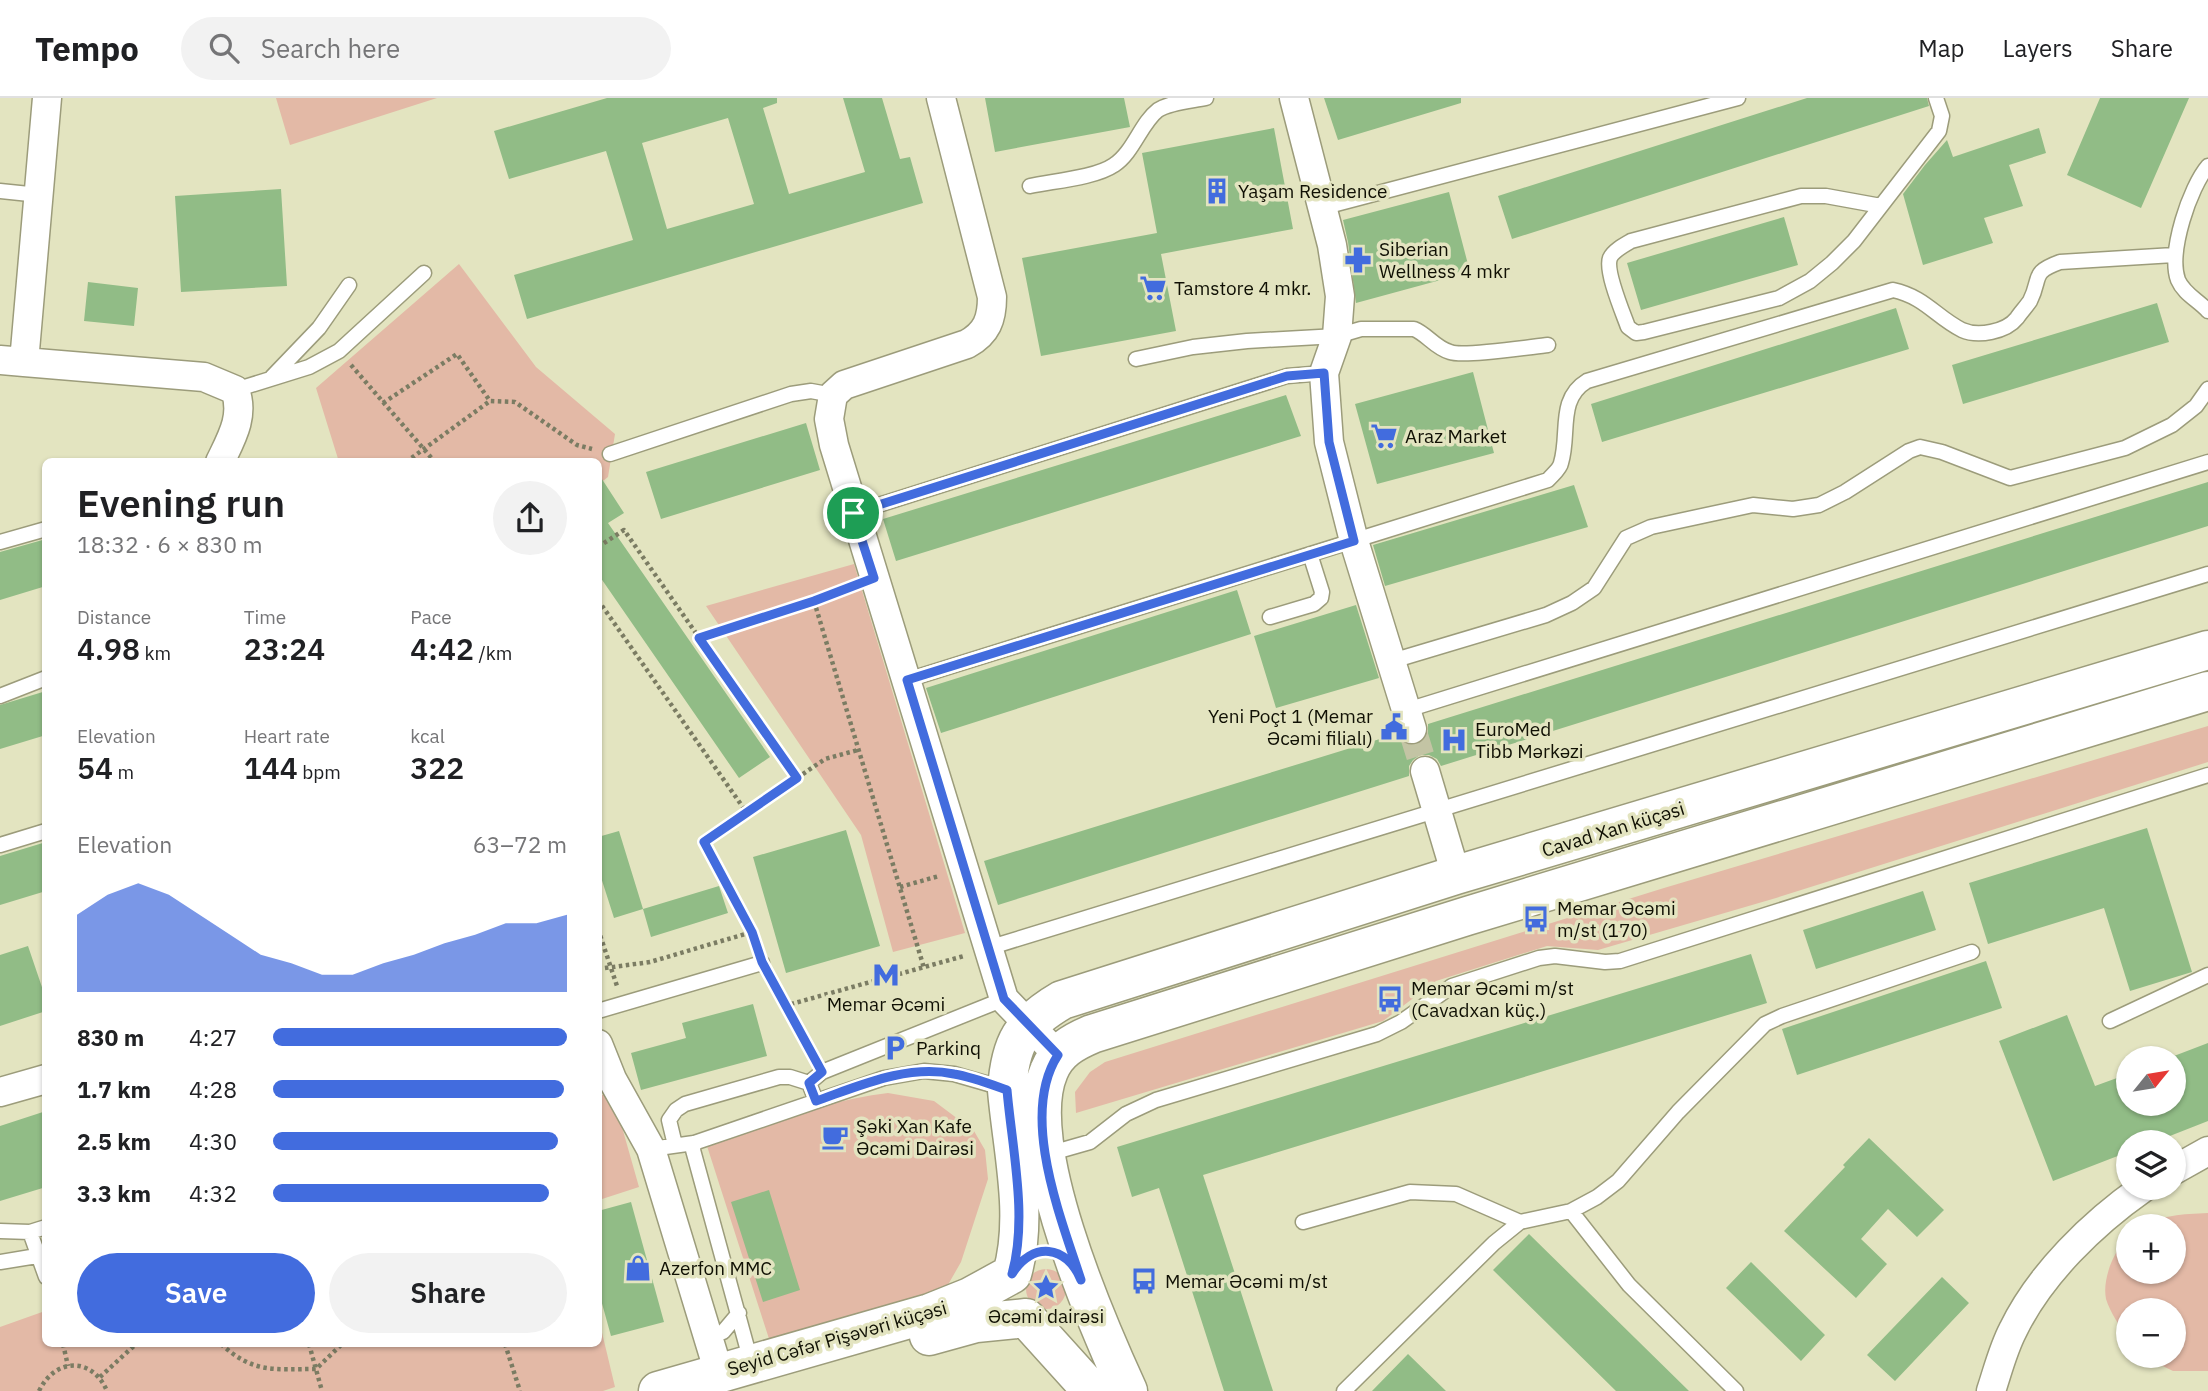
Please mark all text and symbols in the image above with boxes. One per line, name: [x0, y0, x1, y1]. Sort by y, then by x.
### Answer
search box: [181, 17, 671, 80]
text: Tempo: [35, 27, 139, 70]
icon: search: [205, 29, 243, 67]
text: Search here: [261, 31, 400, 65]
text: Map: [1918, 32, 1965, 64]
text: Layers: [2003, 32, 2073, 64]
text: Share: [2111, 32, 2173, 64]
building icon: Yaşam Residence: [1202, 176, 1232, 206]
place label: Yaşam Residence: [1238, 179, 1387, 203]
place label: Siberian Wellness 4 mkr: [1379, 237, 1510, 283]
pharmacy icon: Siberian Wellness 4 mkr: [1343, 245, 1373, 275]
supermarket icon: Tamstore 4 mkr.: [1138, 273, 1168, 303]
place label: Tamstore 4 mkr.: [1174, 276, 1312, 300]
supermarket icon: Araz Market: [1369, 421, 1399, 451]
place label: Araz Market: [1405, 424, 1507, 448]
text: Evening run: [77, 478, 285, 527]
button: share: [493, 481, 567, 555]
pin: [823, 483, 883, 543]
icon: arrive: [834, 494, 872, 532]
text: 18:32 · 6 × 830 m: [77, 529, 263, 559]
text: Distance: [77, 605, 151, 629]
text: Time: [244, 605, 286, 629]
text: Pace: [410, 605, 452, 629]
text: 4.98: [77, 629, 140, 668]
text: 23:24: [244, 629, 325, 668]
text: 4:42: [410, 629, 474, 668]
text: km: [140, 641, 171, 665]
text: /km: [474, 641, 512, 665]
place label: Yeni Poçt 1 (Memar Əcəmi filialı): [1208, 704, 1373, 750]
public building icon: Yeni Poçt 1 (Memar Əcəmi filialı): [1379, 712, 1409, 742]
place label: EuroMed Tibb Mərkəzi: [1475, 717, 1584, 763]
text: Elevation: [77, 724, 156, 748]
text: Heart rate: [244, 724, 330, 748]
text: kcal: [410, 724, 445, 748]
hospital icon: EuroMed Tibb Mərkəzi: [1439, 725, 1469, 755]
text: 54: [77, 748, 113, 787]
text: 144: [244, 748, 298, 787]
text: 322: [410, 748, 464, 787]
text: m: [113, 760, 134, 784]
text: bpm: [298, 760, 341, 784]
street label: Cavad Xan küçəsi: [1539, 796, 1687, 862]
text: Elevation: [77, 829, 172, 859]
text: 63–72 m: [473, 829, 567, 859]
place label: Memar Əcəmi m/st (170): [1557, 896, 1676, 942]
bus stop icon: Memar Əcəmi m/st (170): [1521, 904, 1551, 934]
metro station icon: Memar Əcəmi: [871, 960, 901, 990]
place label: Memar Əcəmi m/st (Cavadxan küç.): [1411, 976, 1574, 1022]
bus stop icon: Memar Əcəmi m/st (Cavadxan küç.): [1375, 984, 1405, 1014]
place label: Memar Əcəmi: [827, 992, 945, 1016]
text: 830 m: [77, 1022, 144, 1052]
text: 4:27: [189, 1022, 237, 1052]
parking icon: Parkinq: [880, 1033, 910, 1063]
place label: Parkinq: [916, 1036, 981, 1060]
north arrow: [2116, 1046, 2186, 1116]
map controls: [2116, 1046, 2186, 1368]
text: 1.7 km: [77, 1074, 151, 1104]
text: 4:28: [189, 1074, 237, 1104]
place label: Şəki Xan Kafe Əcəmi Dairəsi: [856, 1114, 974, 1160]
cafe icon: Şəki Xan Kafe Əcəmi Dairəsi: [820, 1122, 850, 1152]
text: 2.5 km: [77, 1126, 151, 1156]
text: 4:30: [189, 1126, 237, 1156]
button: layers: [2116, 1130, 2186, 1200]
text: 3.3 km: [77, 1178, 151, 1208]
text: 4:32: [189, 1178, 237, 1208]
button: +: [2116, 1214, 2186, 1284]
button: Save: [77, 1253, 315, 1333]
button: Share: [329, 1253, 567, 1333]
shop icon: Azerfon MMC: [623, 1253, 653, 1283]
place label: Azerfon MMC: [659, 1256, 772, 1280]
bus stop icon: Memar Əcəmi m/st: [1129, 1266, 1159, 1296]
place label: Memar Əcəmi m/st: [1165, 1269, 1328, 1293]
place icon: Əcəmi dairəsi: [1031, 1272, 1061, 1302]
street label: Seyid Cəfər Pişəvəri küçəsi: [724, 1295, 950, 1381]
button: −: [2116, 1298, 2186, 1368]
place label: Əcəmi dairəsi: [988, 1304, 1104, 1328]

